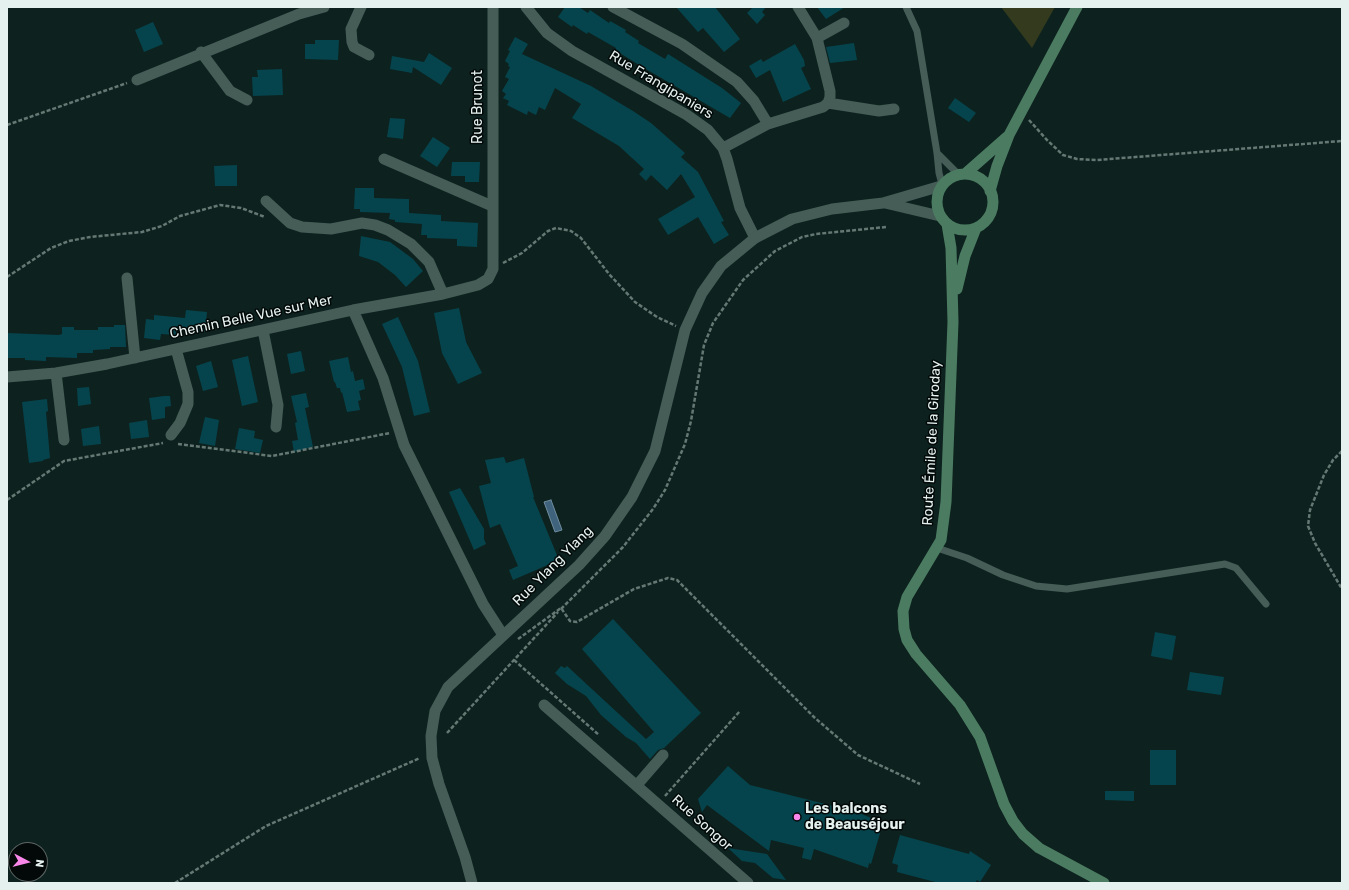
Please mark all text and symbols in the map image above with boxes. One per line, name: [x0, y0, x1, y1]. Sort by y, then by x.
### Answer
street label: Rue Frangipaniers: [606, 47, 716, 123]
street label: Rue Brunot: [470, 70, 486, 144]
street label: Chemin Belle Vue sur Mer: [168, 292, 334, 342]
street label: Route Émile de la Giroday: [919, 360, 945, 526]
street label: Rue Ylang Ylang: [509, 522, 597, 610]
street label: Rue Songor: [668, 791, 736, 855]
place label: Les balcons de Beauséjour: [805, 801, 905, 834]
marker: Les balcons de Beauséjour: [792, 812, 802, 822]
north arrow: [8, 842, 48, 882]
text: N: [32, 859, 46, 868]

